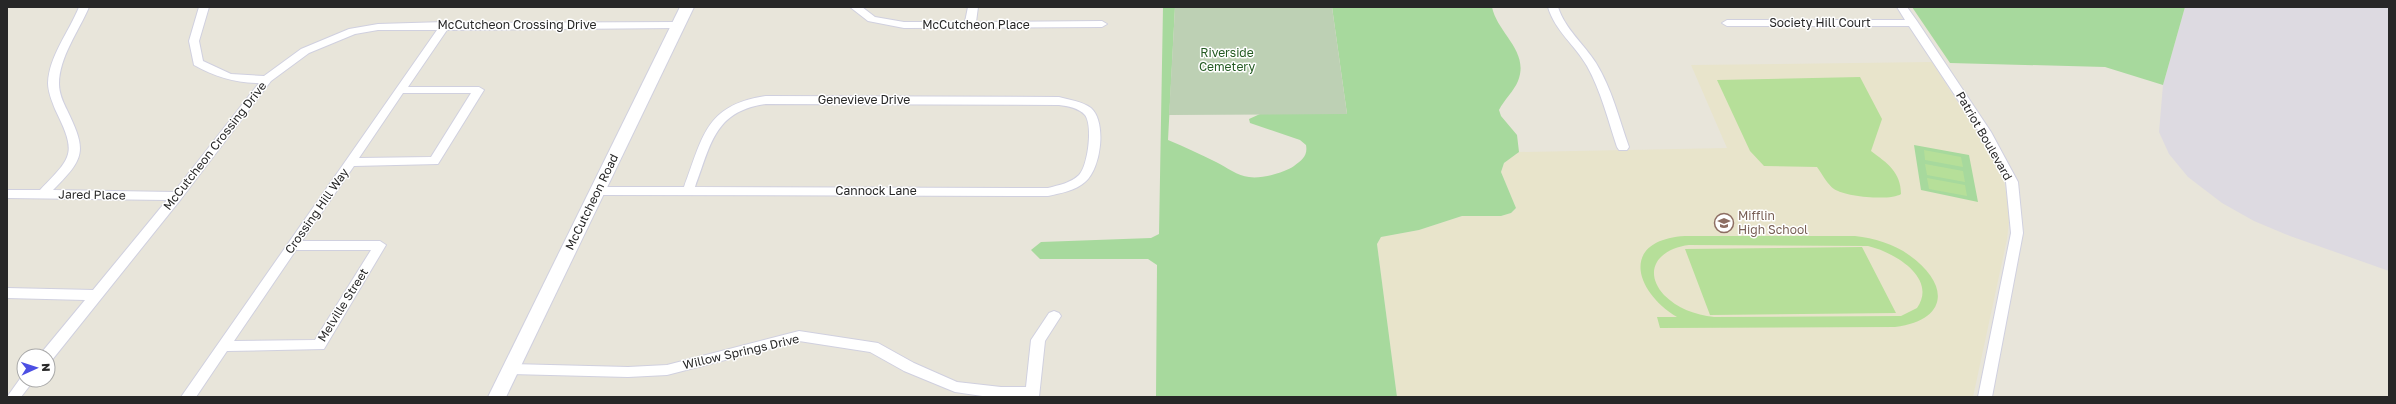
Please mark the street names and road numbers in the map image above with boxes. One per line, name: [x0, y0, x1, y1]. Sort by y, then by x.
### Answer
street label: Society Hill Court: [1769, 15, 1871, 30]
street label: McCutcheon Crossing Drive: [438, 17, 596, 32]
street label: McCutcheon Place: [922, 17, 1030, 32]
street label: McCutcheon Crossing Drive: [160, 78, 269, 213]
street label: Patriot Boulevard: [1953, 89, 2016, 183]
street label: Genevieve Drive: [818, 92, 910, 107]
street label: McCutcheon Road: [562, 151, 621, 252]
street label: Crossing Hill Way: [281, 165, 352, 256]
street label: Cannock Lane: [835, 183, 917, 198]
street label: Jared Place: [58, 186, 126, 203]
street label: Melville Street: [314, 265, 371, 344]
street label: Willow Springs Drive: [681, 331, 801, 372]

